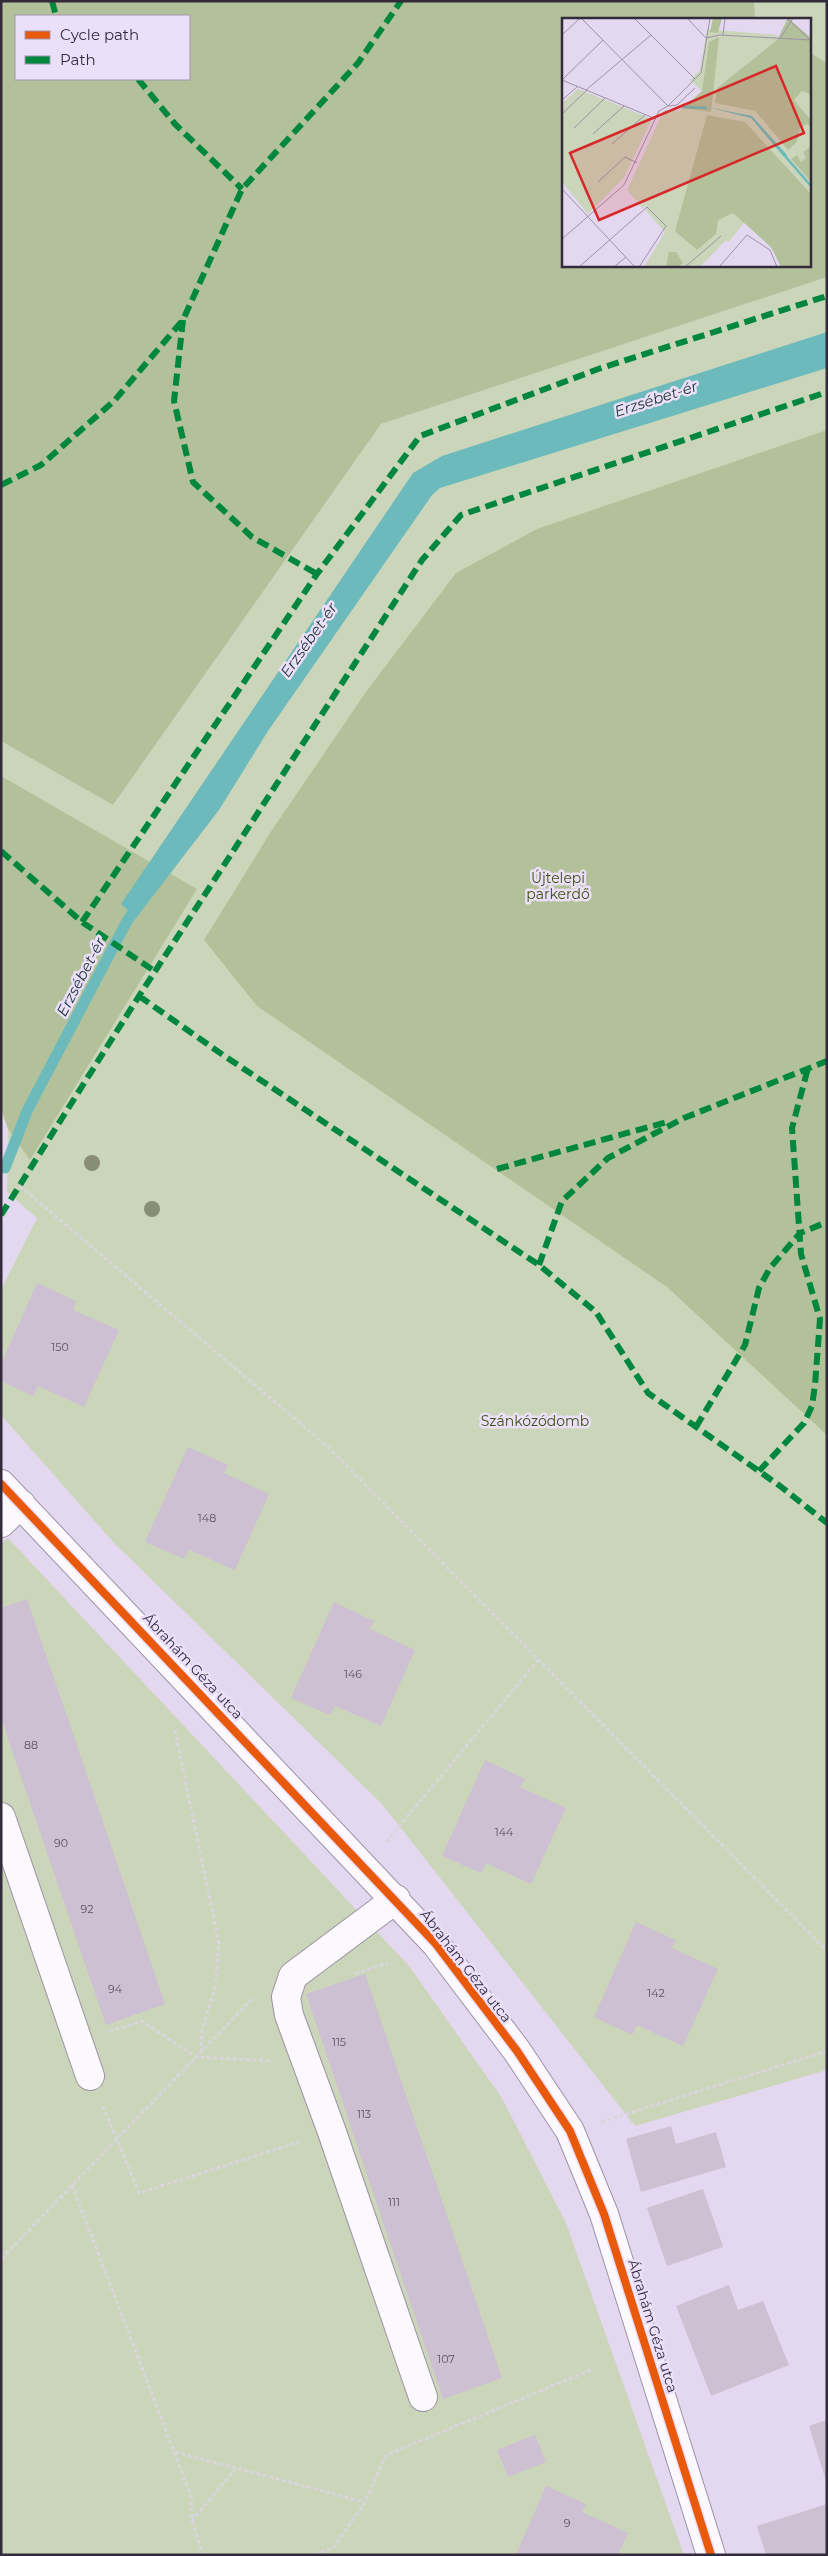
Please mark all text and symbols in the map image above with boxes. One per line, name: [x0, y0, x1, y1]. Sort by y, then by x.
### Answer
legend: [15, 15, 190, 80]
inset map: [562, 18, 810, 266]
text: Cycle path: [60, 25, 139, 44]
text: Path: [60, 50, 96, 69]
water label: Erzsébet-ér: [612, 376, 701, 421]
water label: Erzsébet-ér: [276, 598, 342, 680]
park label: Újtelepi parkerdő: [526, 869, 590, 903]
water label: Erzsébet-ér: [52, 933, 110, 1019]
house number: 150: [51, 1340, 69, 1354]
park label: Szánkózódomb: [481, 1412, 589, 1430]
house number: 148: [198, 1511, 216, 1525]
street label: Ábrahám Géza utca: [139, 1609, 247, 1723]
house number: 146: [344, 1667, 362, 1681]
house number: 88: [24, 1738, 38, 1752]
house number: 144: [495, 1825, 514, 1839]
house number: 90: [54, 1836, 68, 1850]
house number: 92: [81, 1902, 93, 1916]
street label: Ábrahám Géza utca: [416, 1906, 516, 2026]
house number: 94: [108, 1982, 123, 1996]
house number: 142: [647, 1986, 665, 2000]
house number: 115: [332, 2035, 346, 2049]
house number: 113: [357, 2107, 371, 2121]
house number: 111: [388, 2195, 400, 2209]
street label: Ábrahám Géza utca: [624, 2257, 682, 2395]
house number: 107: [437, 2352, 455, 2366]
house number: 9: [564, 2516, 571, 2530]

